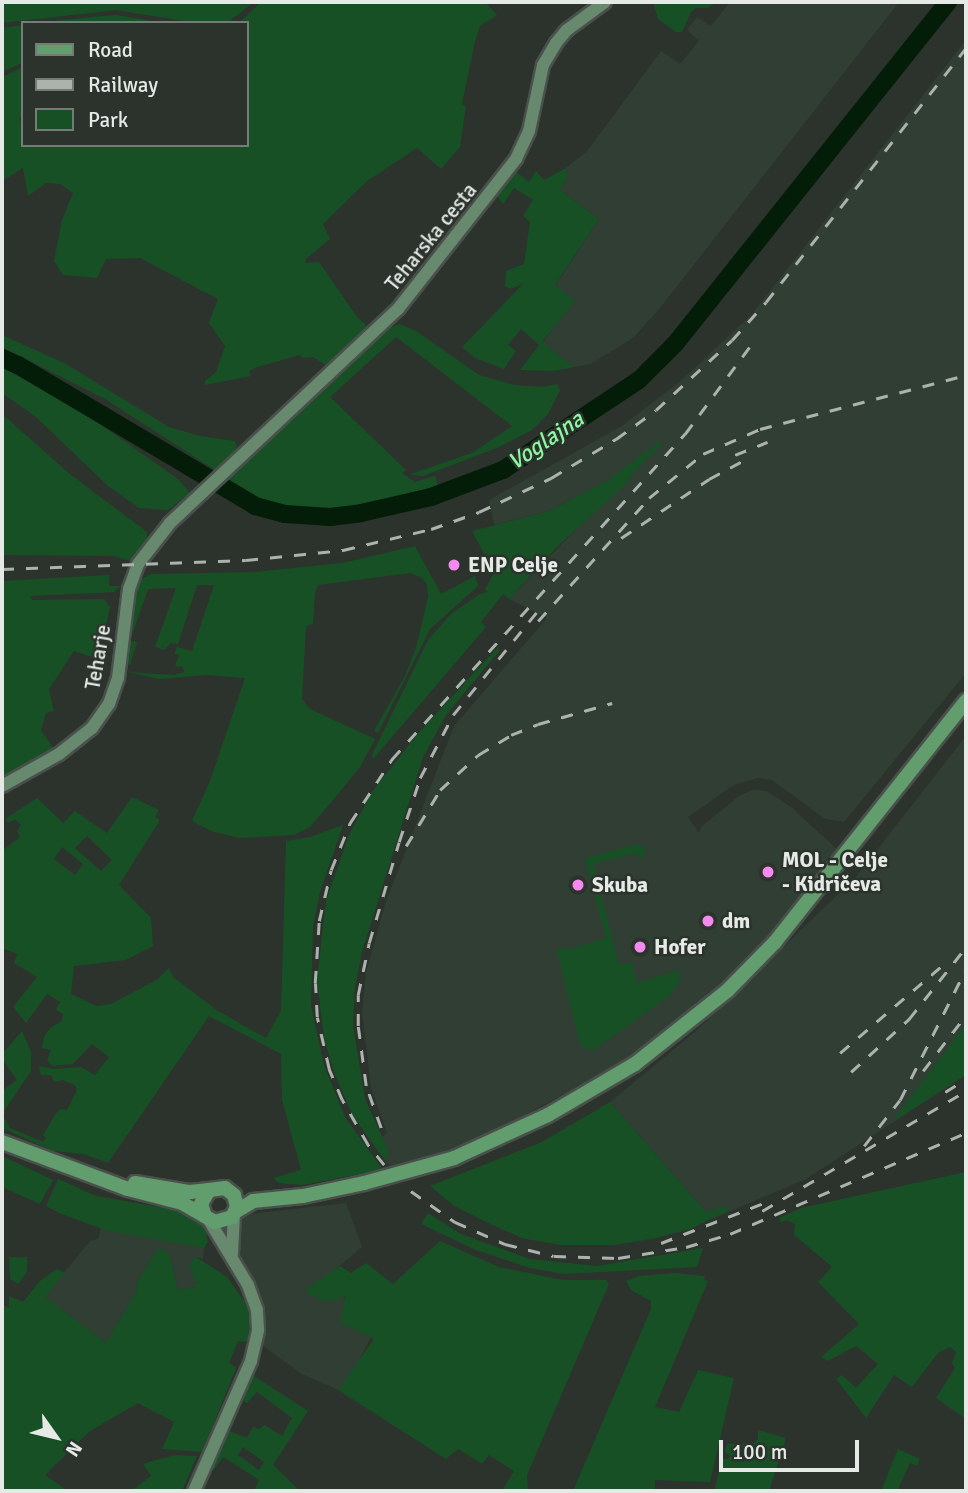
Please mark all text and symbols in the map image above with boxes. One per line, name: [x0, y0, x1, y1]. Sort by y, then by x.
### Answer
legend: [21, 21, 248, 147]
text: Road: [88, 37, 133, 63]
text: Railway: [88, 72, 158, 98]
text: Park: [88, 107, 128, 133]
street label: Teharska cesta: [380, 178, 482, 296]
water label: Voglajna: [503, 406, 589, 476]
place label: ENP Celje: [468, 552, 558, 578]
marker: ENP Celje: [446, 557, 462, 573]
street label: Teharje: [80, 623, 116, 691]
place label: MOL - Celje - Kidričeva: [782, 847, 888, 897]
marker: MOL - Celje - Kidričeva: [760, 864, 776, 880]
place label: Skuba: [592, 872, 648, 898]
marker: Skuba: [570, 877, 586, 893]
place label: dm: [722, 908, 750, 934]
marker: dm: [700, 913, 716, 929]
place label: Hofer: [654, 934, 706, 960]
marker: Hofer: [632, 939, 648, 955]
north arrow: [21, 1402, 91, 1472]
scale bar: [723, 1426, 863, 1470]
text: N: [60, 1437, 87, 1461]
text: 100 m: [732, 1439, 787, 1465]

